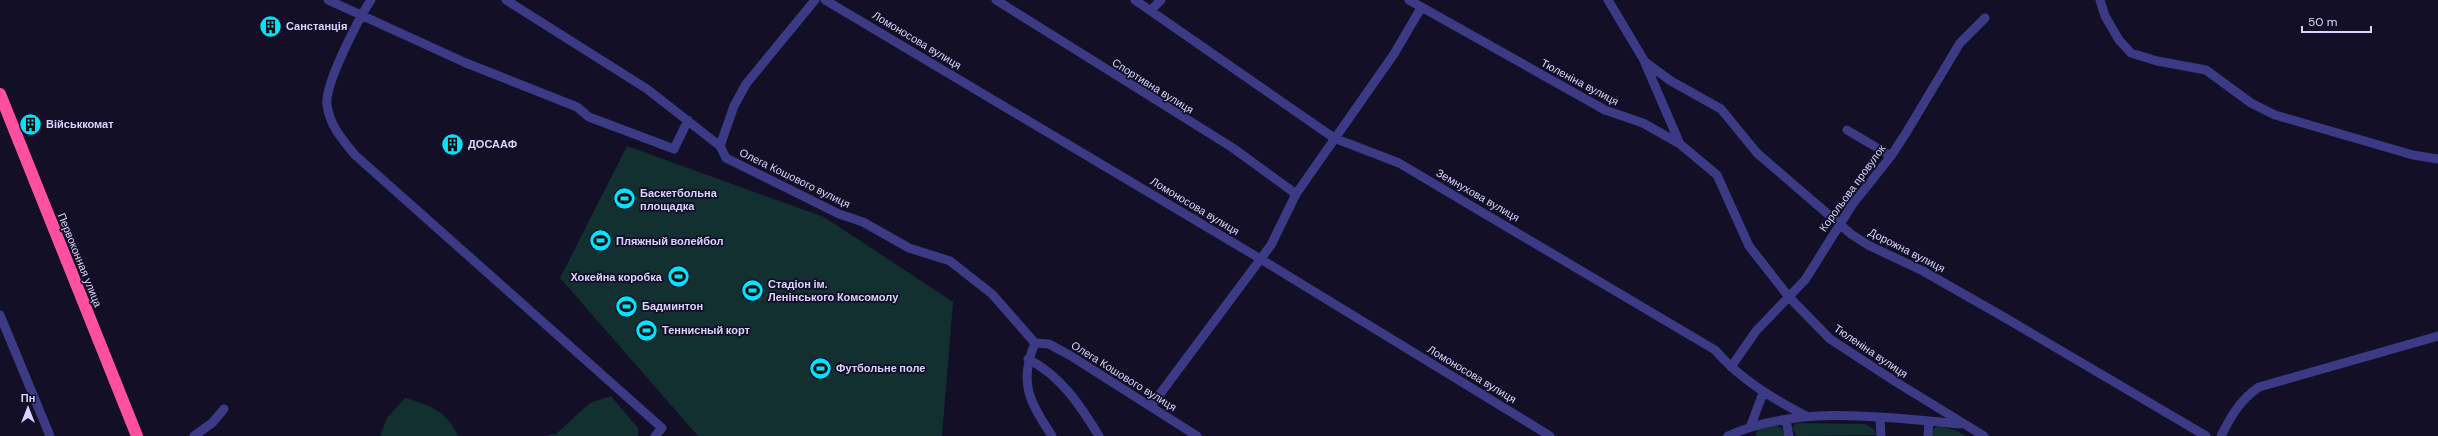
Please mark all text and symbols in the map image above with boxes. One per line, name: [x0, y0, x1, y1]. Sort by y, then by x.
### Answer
street label: Ломоносова вулиця: [870, 8, 964, 72]
scale bar: [2302, 8, 2371, 34]
building icon: Санстанція: [257, 13, 283, 39]
text: 50 m: [2308, 14, 2337, 30]
place label: Санстанція: [286, 19, 347, 33]
street label: Спортивна вулиця: [1110, 55, 1196, 117]
street label: Тюленіна вулиця: [1539, 56, 1621, 108]
building icon: Військкомат: [17, 111, 43, 137]
place label: Військкомат: [46, 117, 114, 131]
building icon: ДОСААФ: [440, 131, 466, 157]
place label: ДОСААФ: [468, 137, 517, 151]
street label: Корольова провулок: [1816, 142, 1888, 234]
street label: Олега Кошового вулиця: [737, 145, 853, 211]
street label: Земнухова вулиця: [1434, 165, 1522, 225]
street label: Ломоносова вулиця: [1148, 174, 1242, 238]
sports icon: Баскетбольна площадка: [612, 186, 638, 212]
place label: Баскетбольна площадка: [640, 186, 718, 213]
street label: Первоконная улица: [55, 211, 106, 310]
street label: Дорожна вулиця: [1866, 225, 1948, 275]
sports icon: Пляжный волейбол: [587, 228, 613, 254]
place label: Пляжный волейбол: [616, 234, 724, 248]
sports icon: Хокейна коробка: [665, 264, 691, 290]
place label: Хокейна коробка: [570, 270, 663, 284]
sports icon: Стадіон ім. Ленінського Комсомолу: [740, 277, 766, 303]
place label: Стадіон ім. Ленінського Комсомолу: [768, 277, 899, 304]
sports icon: Бадминтон: [613, 293, 639, 319]
place label: Бадминтон: [642, 299, 703, 313]
sports icon: Теннисный корт: [634, 317, 660, 343]
street label: Тюленіна вулиця: [1831, 321, 1911, 381]
place label: Теннисный корт: [662, 323, 750, 337]
street label: Олега Кошового вулиця: [1069, 338, 1179, 414]
street label: Ломоносова вулиця: [1425, 342, 1519, 406]
sports icon: Футбольне поле: [808, 355, 834, 381]
place label: Футбольне поле: [836, 361, 925, 375]
north arrow: [8, 388, 48, 428]
text: Пн: [21, 391, 35, 405]

